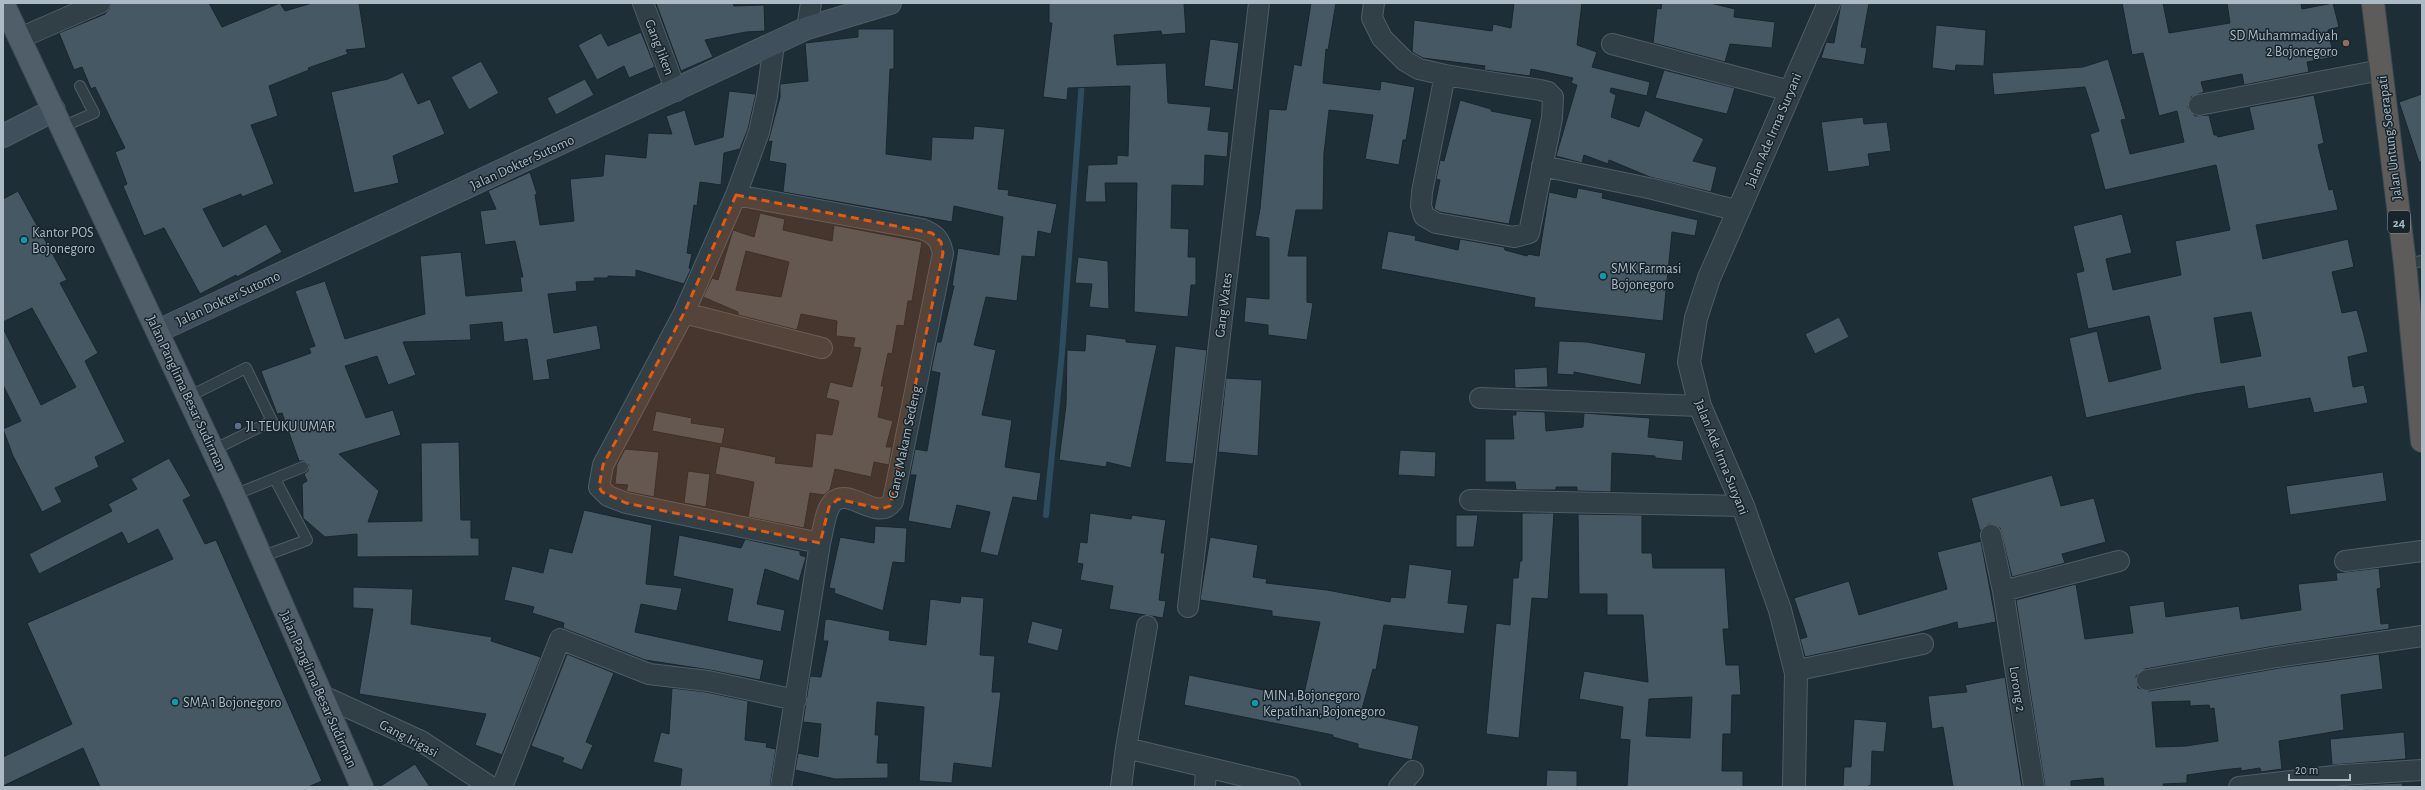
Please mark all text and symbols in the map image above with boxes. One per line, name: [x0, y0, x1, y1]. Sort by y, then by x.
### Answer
street label: Gang Jiken: [642, 18, 676, 77]
place label: SD Muhammadiyah 2 Bojonegoro: [2230, 29, 2338, 59]
marker: SD Muhammadiyah 2 Bojonegoro: [2341, 38, 2351, 48]
street label: Jalan Ade Irma Suryani: [1743, 71, 1804, 190]
street label: Jalan Untung Soerapati: [2375, 75, 2405, 201]
street label: Jalan Dokter Sutomo: [468, 133, 576, 193]
road number: 24: [2388, 211, 2410, 233]
place label: Kantor POS Bojonegoro: [32, 226, 95, 256]
marker: Kantor POS Bojonegoro: [19, 235, 29, 245]
place label: SMK Farmasi Bojonegoro: [1611, 262, 1681, 292]
street label: Jalan Dokter Sutomo: [174, 269, 282, 329]
marker: SMK Farmasi Bojonegoro: [1598, 271, 1608, 281]
street label: Gang Wates: [1213, 272, 1235, 338]
street label: Jalan Panglima Besar Sudirman: [144, 314, 228, 473]
street label: Gang Makam Sedeng: [886, 384, 924, 500]
street label: Jalan Ade Irma Suryani: [1692, 398, 1751, 517]
place label: JL TEUKU UMAR: [246, 420, 335, 434]
marker: JL TEUKU UMAR: [233, 421, 243, 431]
street label: Jalan Panglima Besar Sudirman: [277, 609, 359, 770]
street label: Lorong 2: [2006, 665, 2028, 713]
place label: MIN 1 Bojonegoro Kepatihan,Bojonegoro: [1263, 689, 1386, 719]
place label: SMA 1 Bojonegoro: [183, 696, 281, 710]
marker: SMA 1 Bojonegoro: [170, 697, 180, 707]
marker: MIN 1 Bojonegoro Kepatihan,Bojonegoro: [1250, 698, 1260, 708]
street label: Gang Irigasi: [377, 718, 440, 760]
scale bar: [2289, 756, 2350, 782]
text: 20 m: [2295, 764, 2318, 776]

